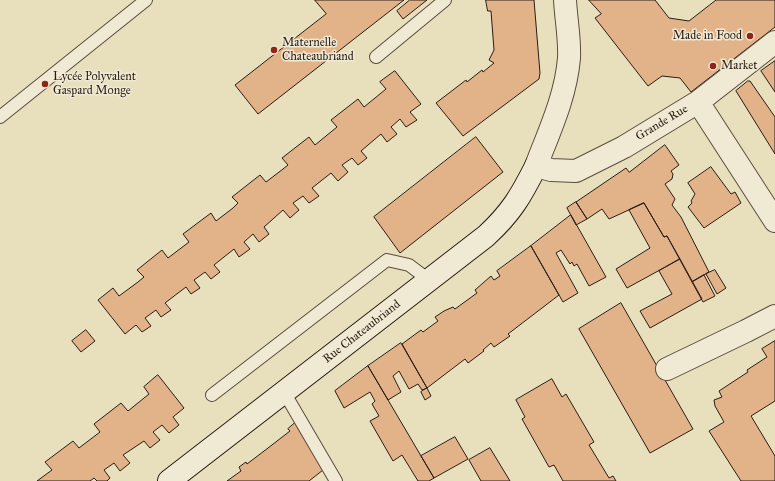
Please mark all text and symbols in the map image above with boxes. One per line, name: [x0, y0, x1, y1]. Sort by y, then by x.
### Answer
place label: Made in Food: [673, 29, 742, 43]
marker: Made in Food: [745, 31, 755, 41]
place label: Maternelle Chateaubriand: [282, 36, 354, 64]
marker: Maternelle Chateaubriand: [269, 45, 279, 55]
place label: Market: [721, 59, 758, 73]
marker: Market: [708, 61, 718, 71]
place label: Lycée Polyvalent Gaspard Monge: [53, 70, 136, 98]
marker: Lycée Polyvalent Gaspard Monge: [40, 79, 50, 89]
street label: Grande Rue: [633, 102, 691, 144]
street label: Rue Chateaubriand: [320, 297, 404, 367]

